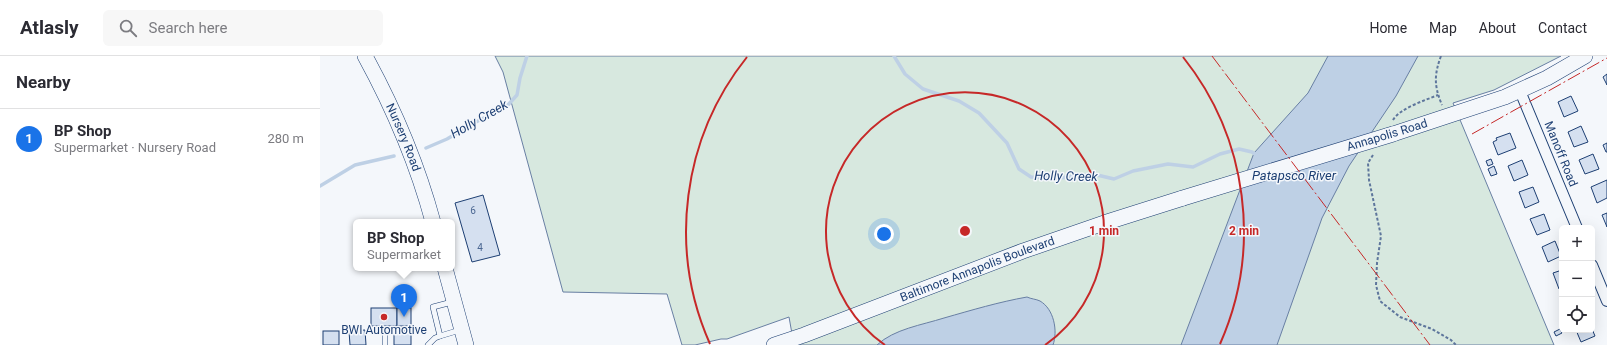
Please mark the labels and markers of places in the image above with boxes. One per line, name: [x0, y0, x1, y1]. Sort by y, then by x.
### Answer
centre of rings: [958, 224, 972, 238]
pin: 1: [391, 284, 417, 317]
marker: BWI Automotive: [379, 312, 389, 322]
place label: BWI Automotive: [341, 323, 427, 337]

